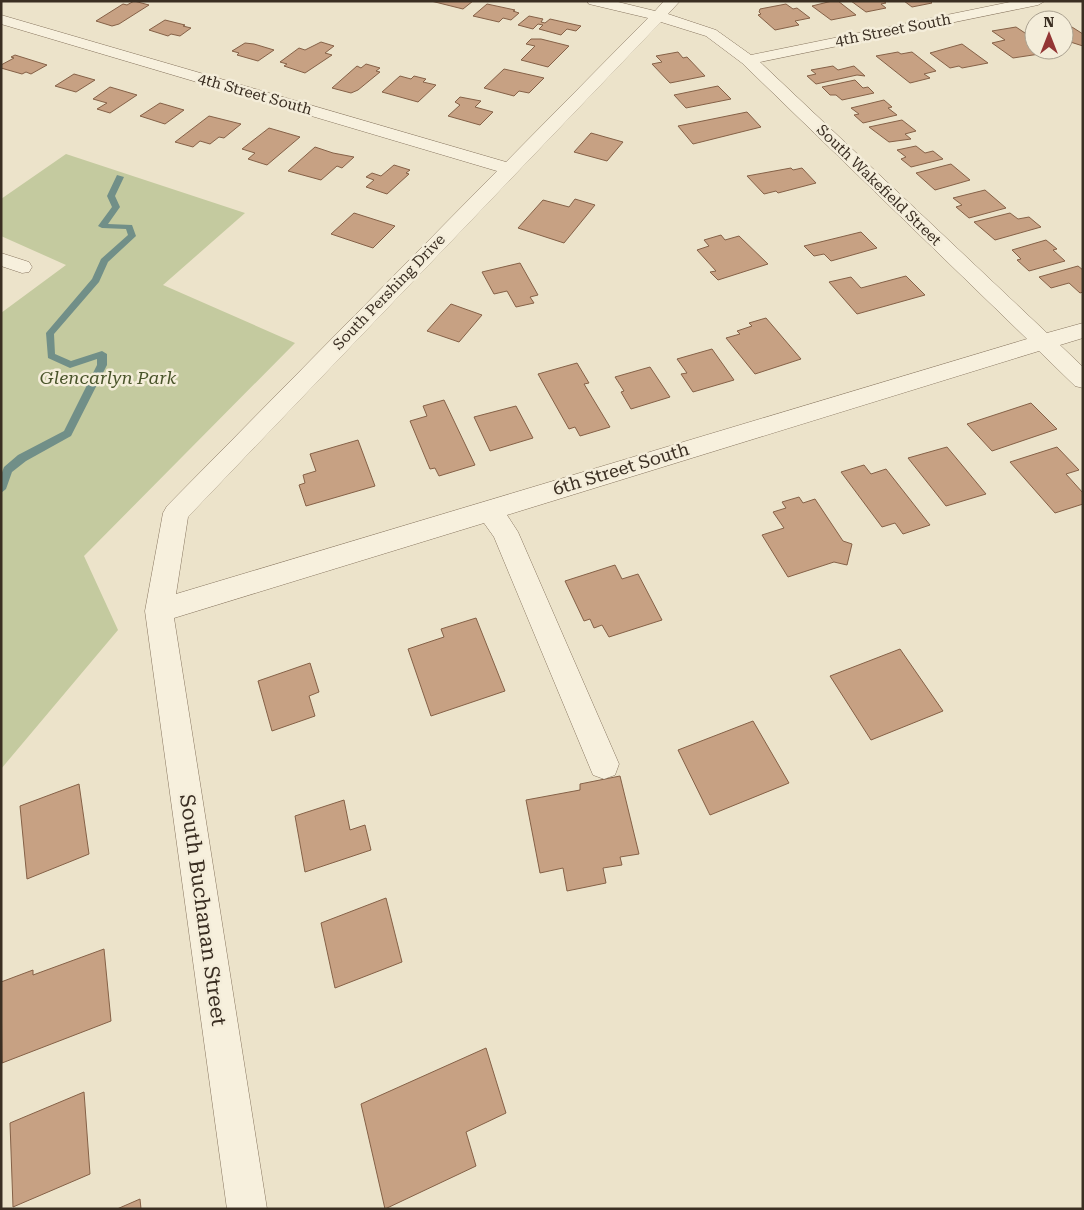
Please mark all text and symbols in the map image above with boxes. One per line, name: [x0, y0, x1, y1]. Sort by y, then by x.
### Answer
street label: 4th Street South: [833, 10, 953, 50]
north arrow: [1024, 10, 1074, 60]
text: N: [1044, 14, 1055, 30]
street label: 4th Street South: [196, 69, 314, 119]
street label: South Wakefield Street: [813, 121, 945, 250]
street label: South Pershing Drive: [329, 230, 449, 354]
park label: Glencarlyn Park: [40, 367, 176, 388]
street label: 6th Street South: [550, 438, 692, 499]
street label: South Buchanan Street: [175, 793, 231, 1028]

